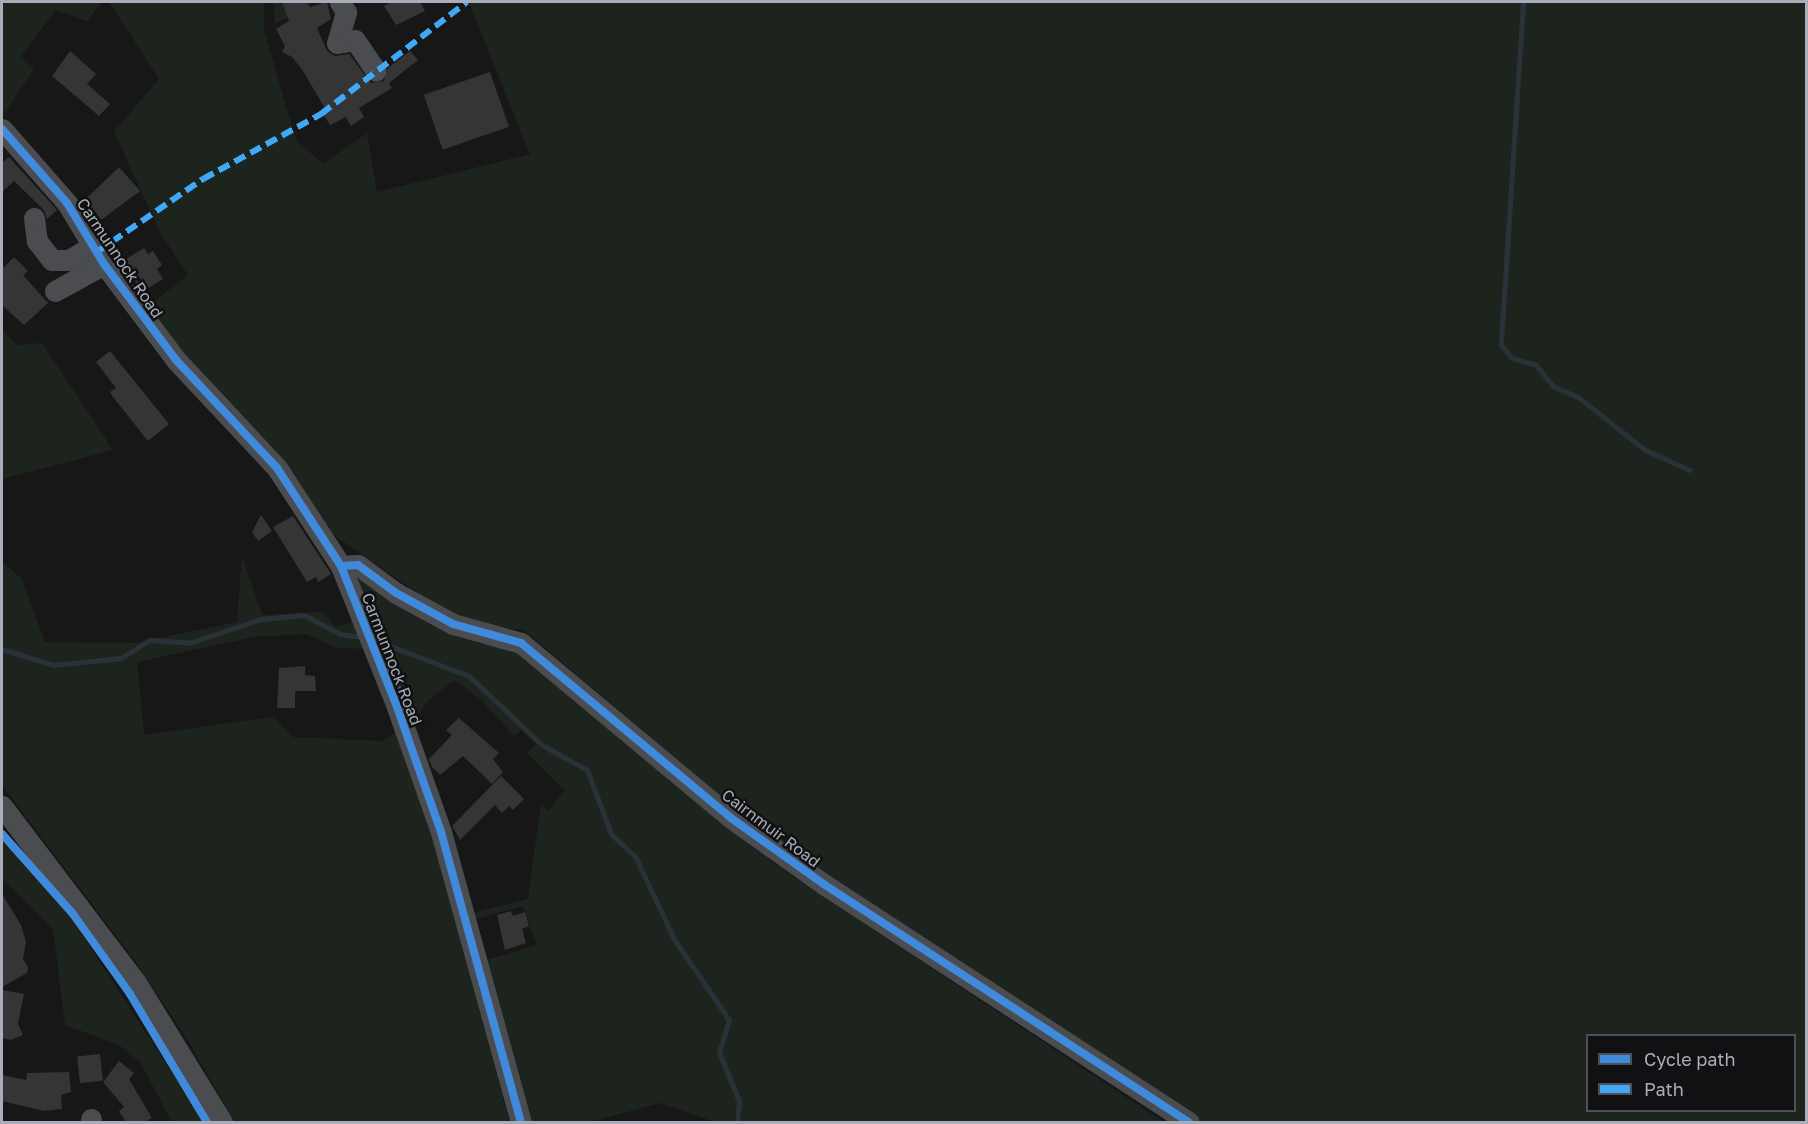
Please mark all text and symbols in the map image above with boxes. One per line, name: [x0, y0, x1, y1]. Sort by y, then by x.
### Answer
street label: Carmunnock Road: [73, 194, 167, 322]
street label: Carmunnock Road: [358, 590, 426, 728]
street label: Cairnmuir Road: [718, 785, 824, 871]
legend: [1586, 1034, 1796, 1112]
text: Cycle path: [1644, 1048, 1736, 1070]
text: Path: [1644, 1078, 1684, 1100]

